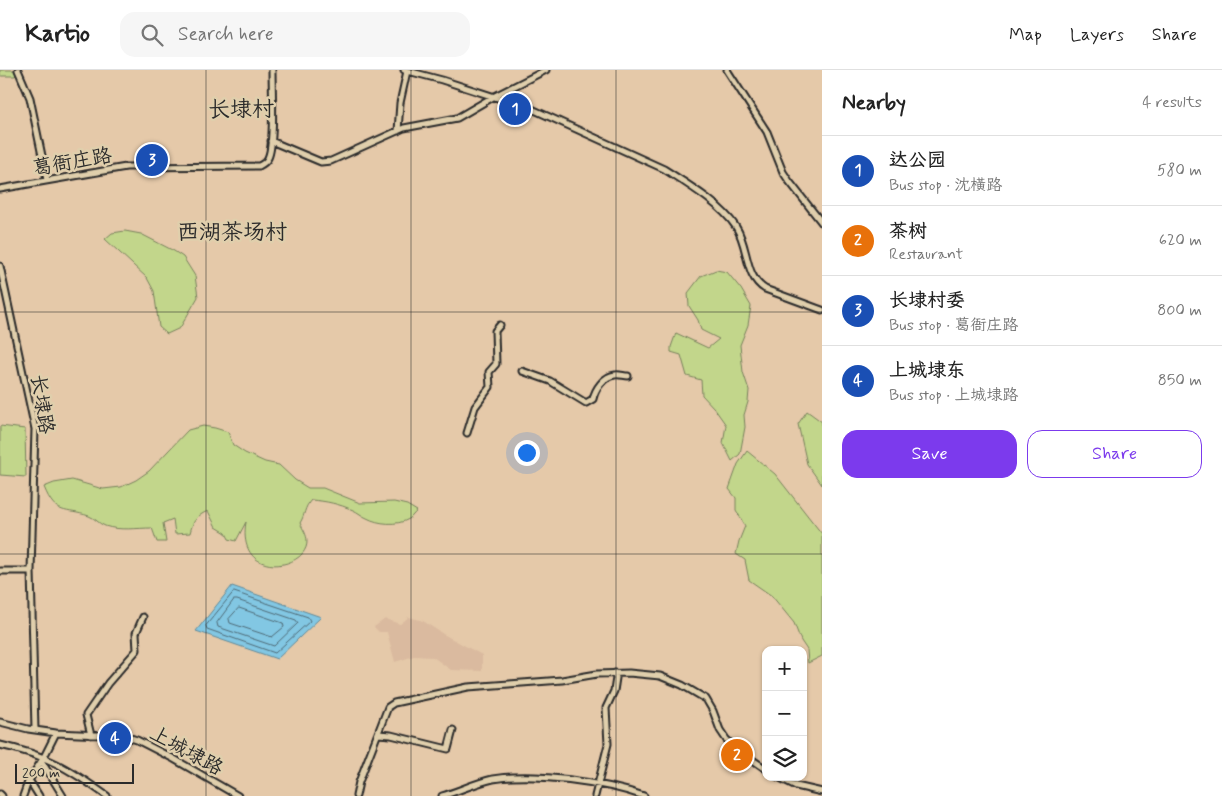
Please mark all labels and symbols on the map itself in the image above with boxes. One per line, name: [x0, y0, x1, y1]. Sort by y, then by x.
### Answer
pin: 1: [499, 90, 531, 128]
district label: 长埭村: [208, 96, 274, 124]
pin: 3: [136, 141, 168, 179]
street label: 葛衙庄路: [31, 142, 115, 183]
district label: 西湖茶场村: [177, 219, 287, 247]
street label: 长埭路: [23, 372, 60, 437]
your location: [514, 440, 540, 466]
pin: 4: [99, 719, 131, 757]
street label: 上城埭路: [145, 720, 229, 783]
pin: 2: [721, 736, 753, 774]
scale bar: [15, 761, 134, 784]

